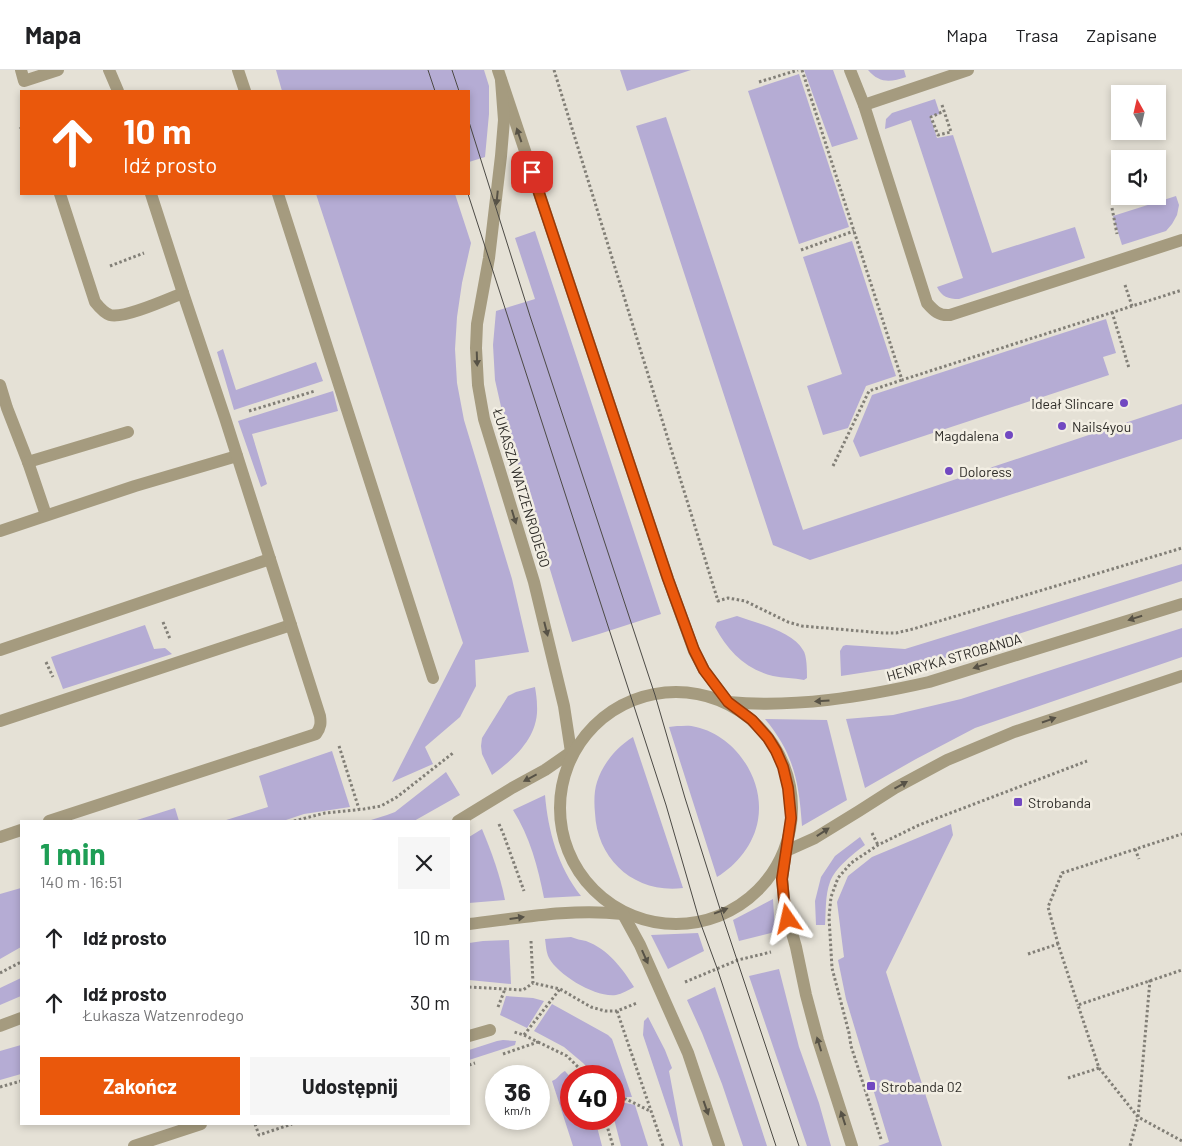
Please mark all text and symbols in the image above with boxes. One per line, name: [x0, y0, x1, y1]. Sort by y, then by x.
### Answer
text: Mapa: [25, 20, 81, 49]
text: Mapa: [946, 24, 988, 46]
text: Trasa: [1016, 24, 1058, 46]
text: Zapisane: [1086, 24, 1157, 46]
north arrow: [1111, 85, 1166, 140]
map controls: [1111, 85, 1166, 205]
text: 10 m: [123, 109, 192, 151]
icon: ahead: [40, 110, 105, 175]
one-way arrow: [515, 127, 522, 142]
button: sound: [1111, 150, 1166, 205]
text: Idź prosto: [123, 151, 217, 177]
pin: [511, 151, 553, 193]
icon: arrive: [518, 158, 546, 186]
one-way arrow: [493, 191, 501, 207]
one-way arrow: [473, 352, 481, 368]
place label: Ideał Slincare: [1031, 395, 1114, 412]
marker: Ideał Slincare: [1118, 397, 1130, 409]
street label: ŁUKASZA WATZENRODEGO: [489, 405, 554, 570]
place label: Nails4you: [1072, 418, 1131, 435]
marker: Nails4you: [1056, 420, 1068, 432]
place label: Magdalena: [934, 427, 999, 444]
marker: Magdalena: [1003, 429, 1015, 441]
place label: Doloress: [959, 463, 1012, 480]
marker: Doloress: [943, 465, 955, 477]
one-way arrow: [511, 509, 519, 524]
one-way arrow: [1128, 615, 1143, 623]
one-way arrow: [542, 622, 550, 637]
street label: HENRYKA STROBANDA: [884, 629, 1024, 684]
one-way arrow: [973, 663, 988, 671]
one-way arrow: [814, 698, 830, 706]
one-way arrow: [1042, 716, 1057, 723]
one-way arrow: [523, 774, 537, 782]
one-way arrow: [893, 781, 908, 789]
place label: Strobanda: [1028, 794, 1091, 811]
marker: Strobanda: [1012, 796, 1024, 808]
one-way arrow: [817, 828, 830, 837]
text: 1 min: [40, 835, 106, 871]
button: close: [398, 837, 450, 889]
text: 140 m · 16:51: [40, 872, 122, 891]
position arrow: [761, 892, 813, 944]
one-way arrow: [714, 907, 729, 914]
one-way arrow: [509, 913, 525, 921]
icon: ahead: [40, 924, 68, 952]
text: Idź prosto: [83, 926, 167, 949]
text: 10 m: [413, 926, 450, 949]
one-way arrow: [642, 950, 650, 964]
text: Idź prosto: [83, 982, 167, 1005]
icon: ahead: [40, 989, 68, 1017]
text: 30 m: [410, 991, 450, 1014]
text: Łukasza Watzenrodego: [83, 1005, 244, 1024]
one-way arrow: [815, 1036, 822, 1051]
button: Zakończ: [40, 1057, 240, 1115]
button: Udostępnij: [250, 1057, 450, 1115]
speed limit sign: 40: [560, 1065, 625, 1130]
text: 36: [504, 1076, 531, 1106]
place label: Strobanda 02: [881, 1078, 962, 1095]
marker: Strobanda 02: [865, 1080, 877, 1092]
one-way arrow: [703, 1100, 710, 1115]
text: km/h: [504, 1103, 531, 1117]
one-way arrow: [839, 1110, 847, 1125]

